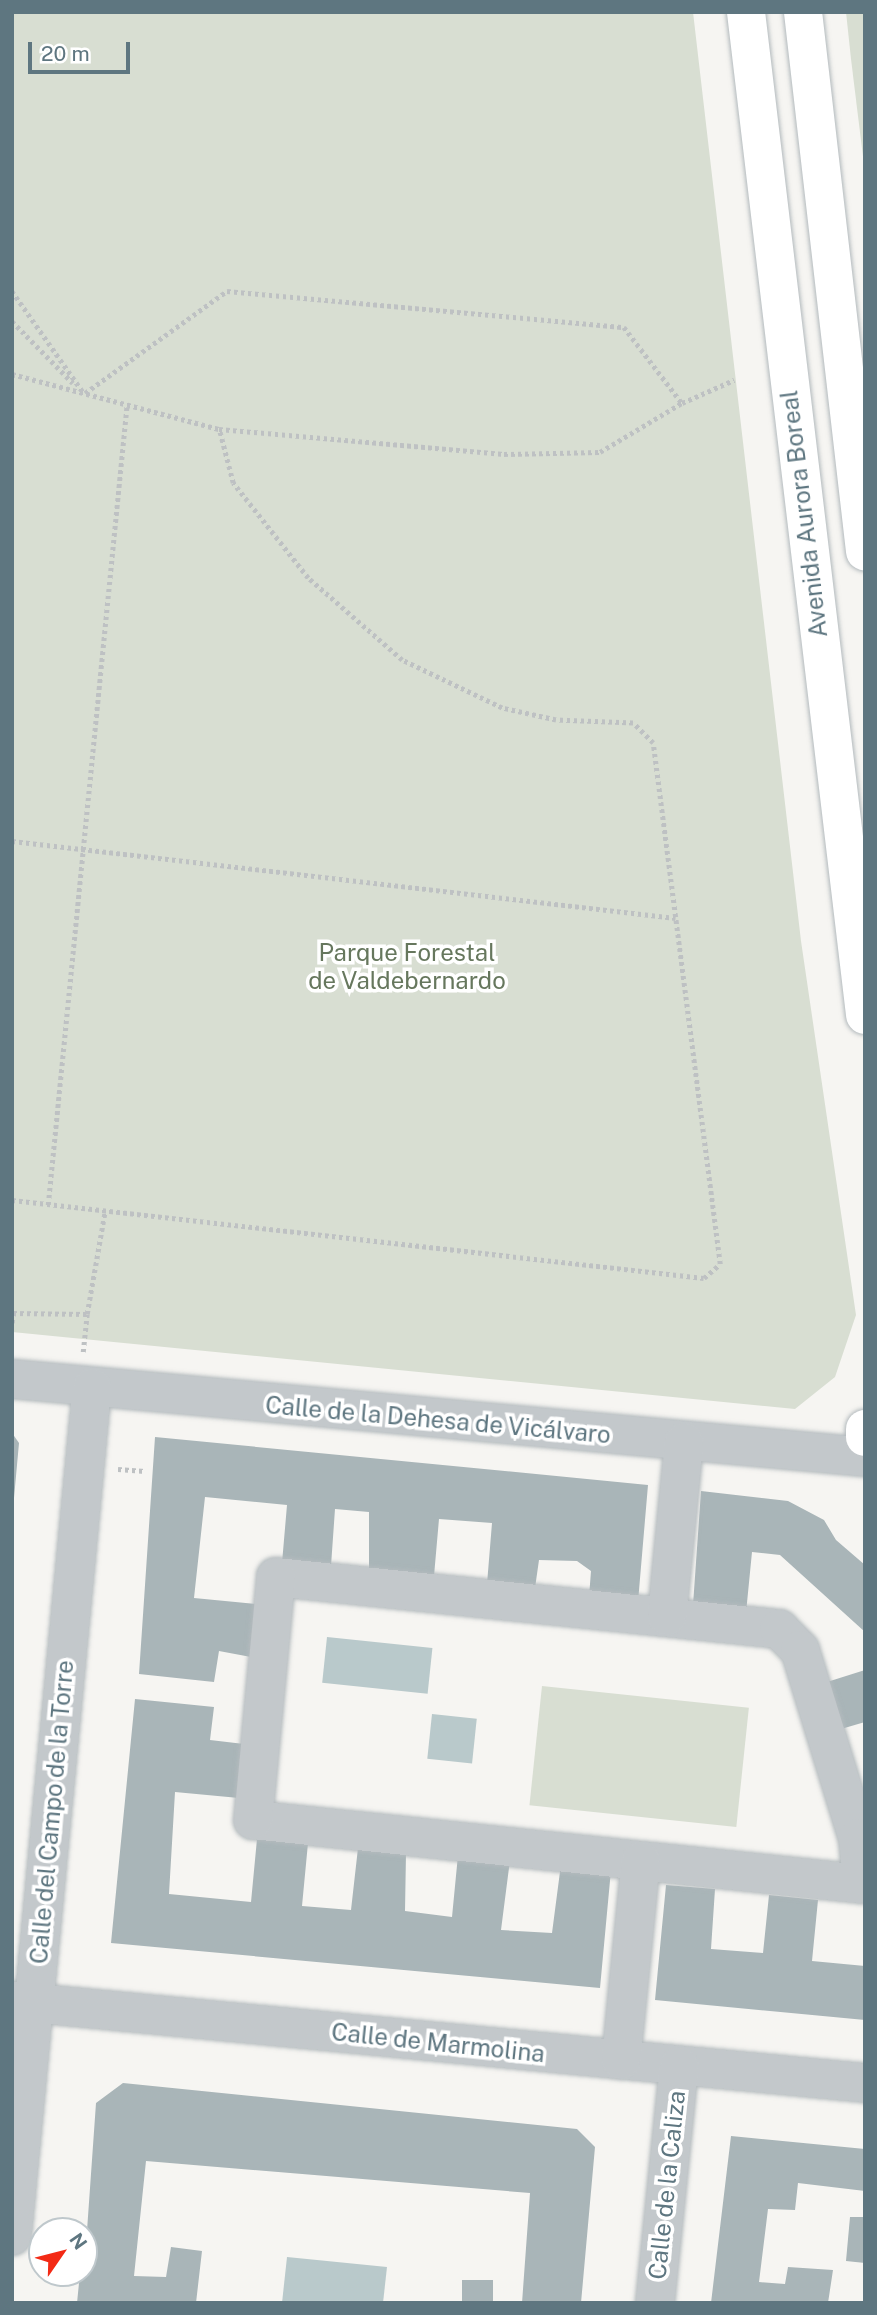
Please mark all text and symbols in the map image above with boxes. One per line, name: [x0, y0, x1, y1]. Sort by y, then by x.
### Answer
scale bar: [32, 28, 133, 72]
text: 20 m: [41, 41, 90, 66]
street label: Avenida Aurora Boreal: [775, 389, 833, 639]
park label: Parque Forestal de Valdebernardo: [308, 939, 506, 995]
street label: Calle de la Dehesa de Vicálvaro: [263, 1390, 613, 1450]
street label: Calle del Campo de la Torre: [24, 1658, 80, 1966]
street label: Calle de Marmolina: [330, 2017, 546, 2069]
street label: Calle de la Caliza: [643, 2089, 691, 2281]
north arrow: [28, 2217, 98, 2287]
text: N: [65, 2229, 92, 2253]

